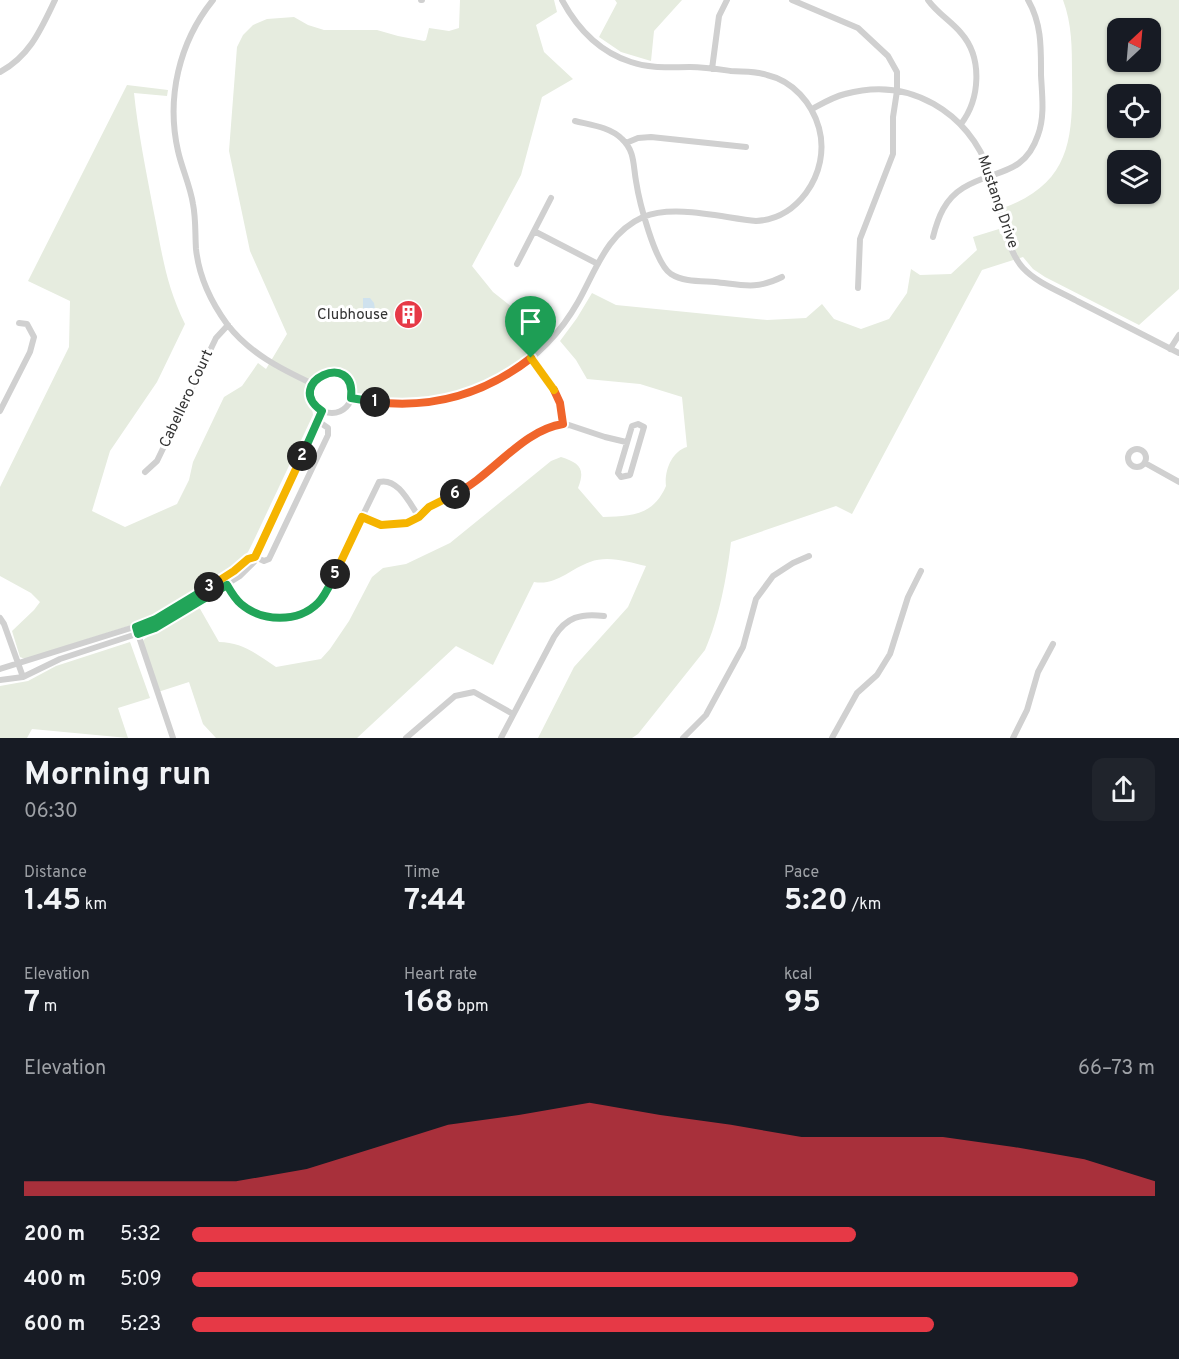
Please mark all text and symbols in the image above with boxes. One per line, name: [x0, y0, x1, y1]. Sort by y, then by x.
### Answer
north arrow: [1107, 18, 1161, 72]
map controls: [1107, 18, 1161, 204]
button: locate: [1107, 84, 1161, 138]
button: layers: [1107, 150, 1161, 204]
street label: Mustang Drive: [972, 153, 1022, 251]
pin: [505, 296, 556, 358]
building icon: Clubhouse: [393, 299, 425, 331]
icon: arrive: [514, 305, 547, 338]
place label: Clubhouse: [317, 306, 388, 325]
street label: Cabellero Court: [156, 347, 218, 451]
pin: 1: [360, 387, 390, 417]
text: 1: [372, 392, 378, 412]
pin: 2: [287, 441, 317, 471]
text: 2: [297, 446, 307, 466]
pin: 6: [440, 479, 470, 509]
text: 6: [450, 484, 460, 504]
pin: 5: [320, 559, 350, 589]
text: 5: [330, 564, 340, 584]
pin: 3: [194, 572, 224, 602]
text: 3: [204, 577, 214, 597]
text: Morning run: [24, 755, 211, 797]
button: share: [1092, 758, 1155, 821]
text: 06:30: [24, 799, 78, 825]
text: Distance: [24, 863, 87, 883]
text: Time: [404, 863, 440, 883]
text: Pace: [784, 863, 819, 883]
text: 1.45: [24, 883, 81, 920]
text: 7:44: [404, 883, 466, 920]
text: 5:20: [784, 883, 848, 920]
text: km: [81, 895, 107, 915]
text: /km: [848, 895, 881, 915]
text: Elevation: [24, 965, 90, 985]
text: Heart rate: [404, 965, 477, 985]
text: kcal: [784, 965, 812, 985]
text: 7: [24, 985, 40, 1022]
text: 168: [404, 985, 453, 1022]
text: 95: [784, 985, 821, 1022]
text: m: [40, 997, 57, 1017]
text: bpm: [453, 997, 489, 1017]
text: Elevation: [24, 1056, 106, 1082]
text: 66–73 m: [1078, 1056, 1155, 1082]
text: 200 m: [24, 1222, 85, 1248]
text: 5:32: [120, 1222, 161, 1248]
text: 400 m: [24, 1267, 86, 1293]
text: 5:09: [120, 1267, 162, 1293]
text: 600 m: [24, 1312, 85, 1338]
text: 5:23: [120, 1312, 161, 1338]

